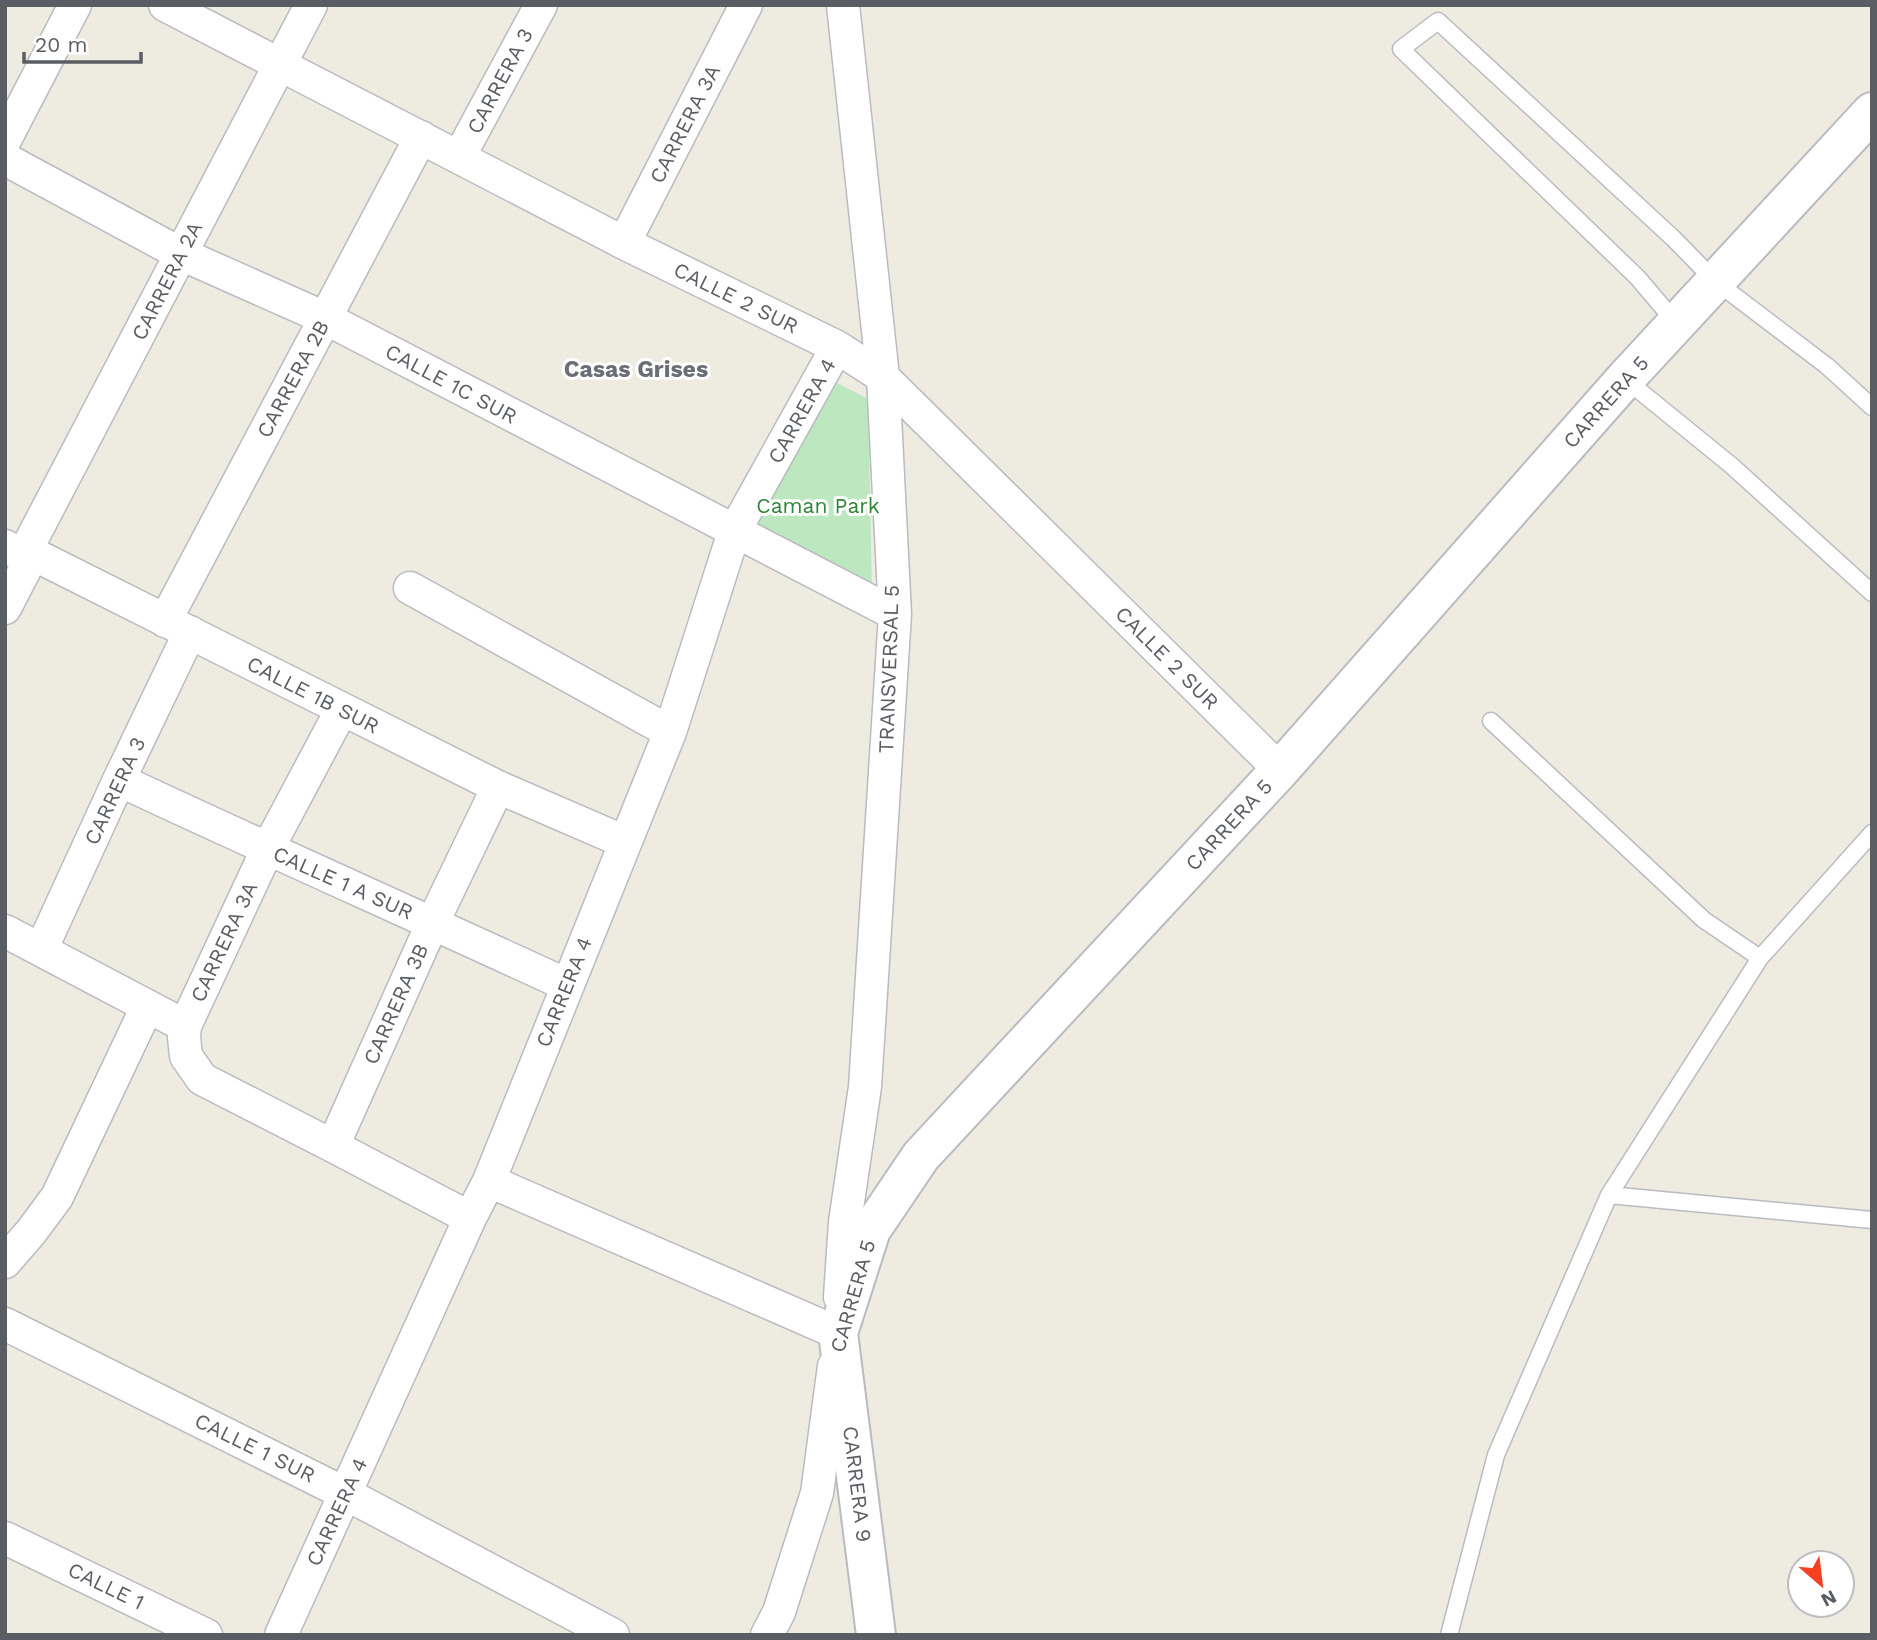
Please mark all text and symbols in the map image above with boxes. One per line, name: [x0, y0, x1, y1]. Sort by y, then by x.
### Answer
scale bar: [24, 21, 142, 65]
street label: CARRERA 3: [461, 24, 538, 138]
text: 20 m: [35, 32, 87, 57]
street label: CARRERA 3A: [644, 60, 725, 187]
street label: CARRERA 2A: [126, 217, 207, 344]
street label: CALLE 2 SUR: [670, 257, 803, 339]
street label: CARRERA 2B: [251, 316, 334, 442]
street label: CALLE 1C SUR: [381, 338, 521, 429]
street label: CARRERA 5: [1558, 350, 1654, 453]
street label: CARRERA 4: [762, 354, 841, 468]
district label: Casas Grises: [564, 356, 708, 383]
park label: Caman Park: [756, 493, 880, 518]
street label: TRANSVERSAL 5: [873, 584, 904, 754]
street label: CALLE 2 SUR: [1111, 601, 1224, 714]
street label: CALLE 1B SUR: [243, 651, 383, 739]
street label: CARRERA 3: [79, 733, 150, 849]
street label: CARRERA 5: [1180, 774, 1277, 876]
street label: CALLE 1 A SUR: [269, 841, 417, 925]
street label: CARRERA 3A: [185, 878, 262, 1006]
street label: CARRERA 4: [530, 933, 597, 1051]
street label: CARRERA 3B: [358, 939, 433, 1068]
street label: CARRERA 5: [825, 1237, 881, 1355]
street label: CALLE 1 SUR: [191, 1408, 320, 1488]
street label: CARRERA 9: [838, 1424, 877, 1543]
street label: CARRERA 4: [301, 1454, 373, 1570]
north arrow: [1786, 1549, 1856, 1619]
street label: CALLE 1: [64, 1556, 148, 1615]
text: N: [1817, 1585, 1840, 1612]

